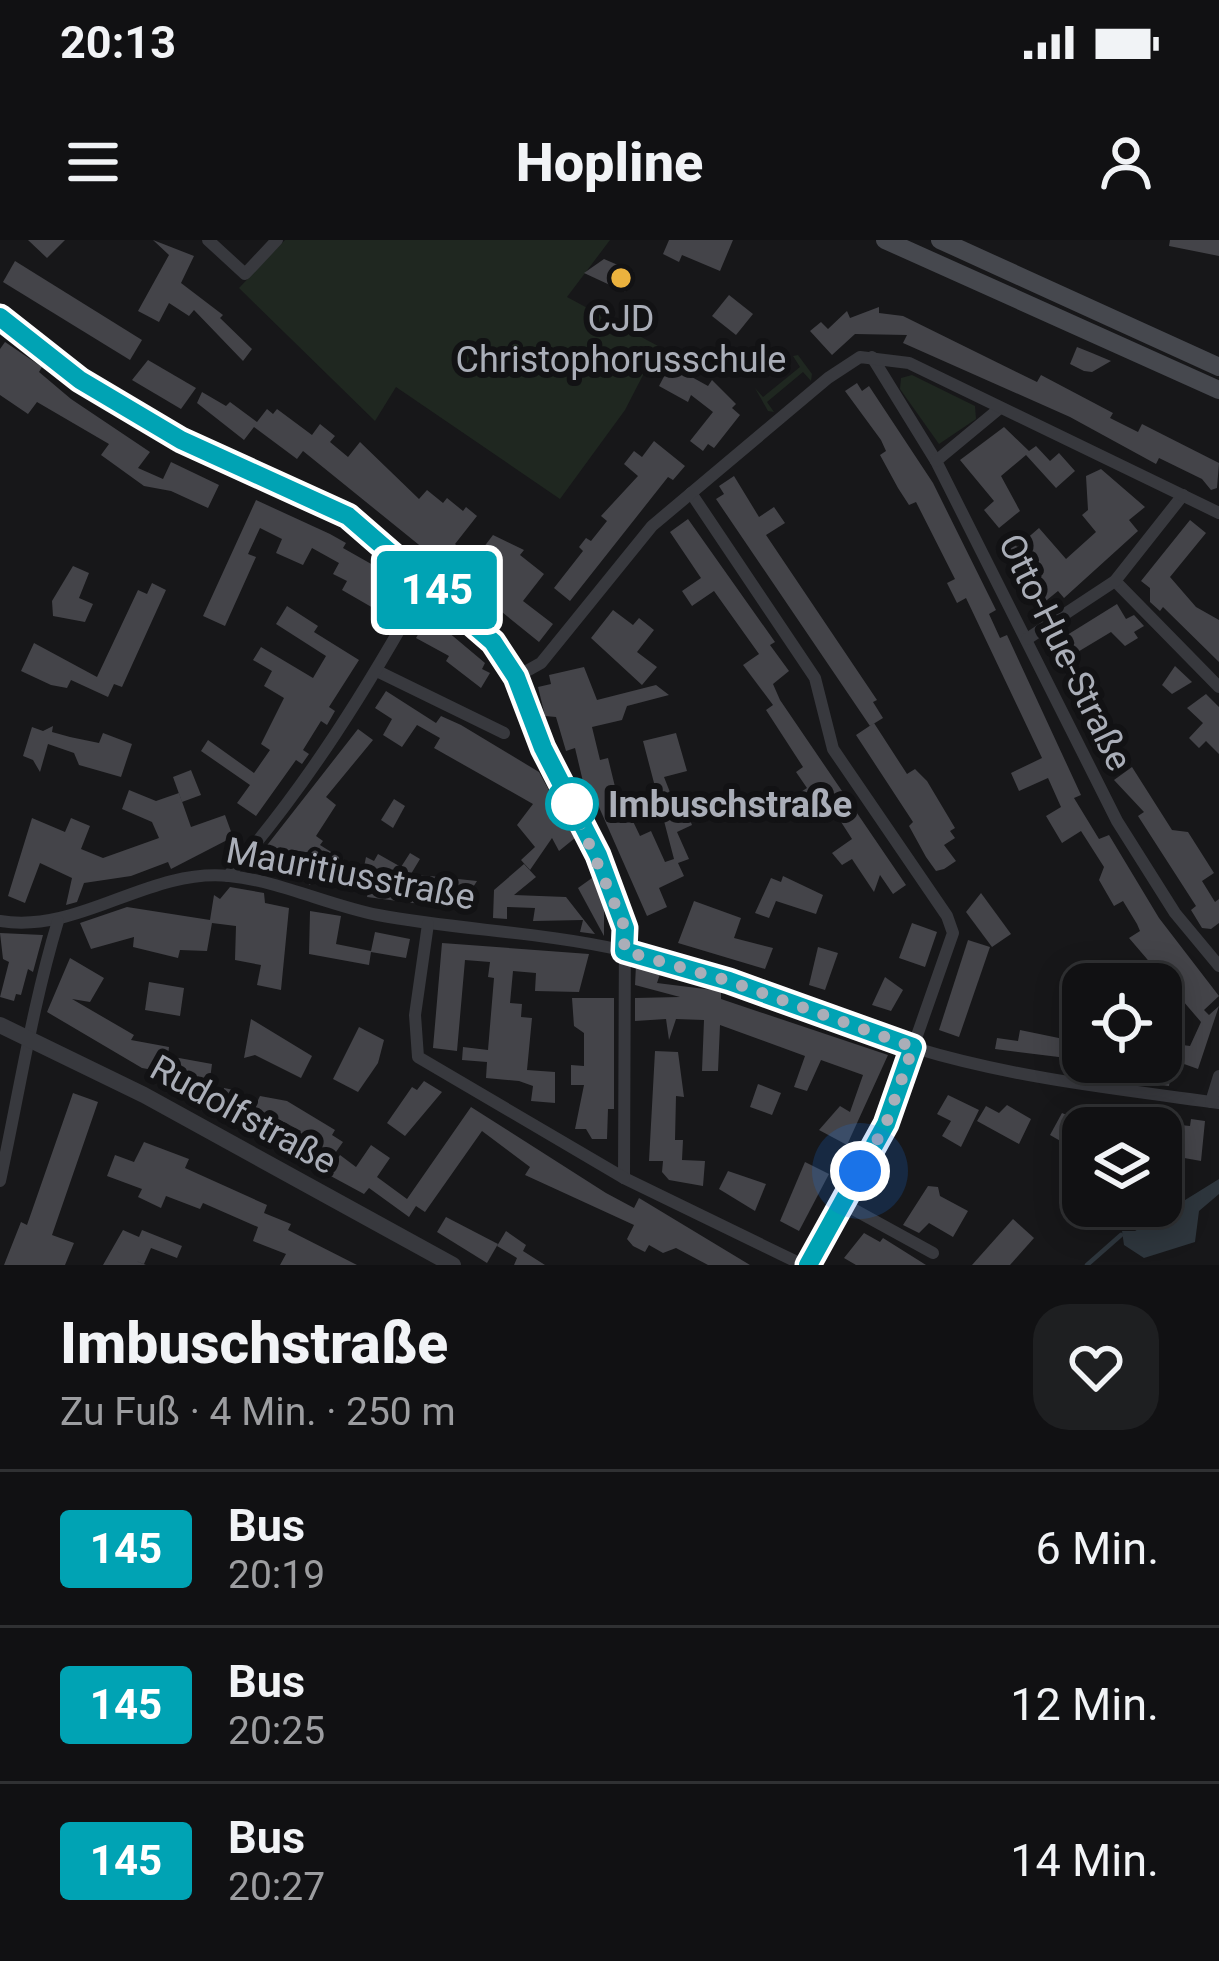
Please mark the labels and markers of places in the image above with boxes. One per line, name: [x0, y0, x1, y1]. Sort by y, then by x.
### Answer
marker: CJD Christophorusschule: [608, 265, 634, 291]
place label: CJD Christophorusschule: [456, 298, 786, 381]
marker: Imbuschstraße: [547, 779, 597, 829]
place label: Imbuschstraße: [608, 784, 852, 826]

